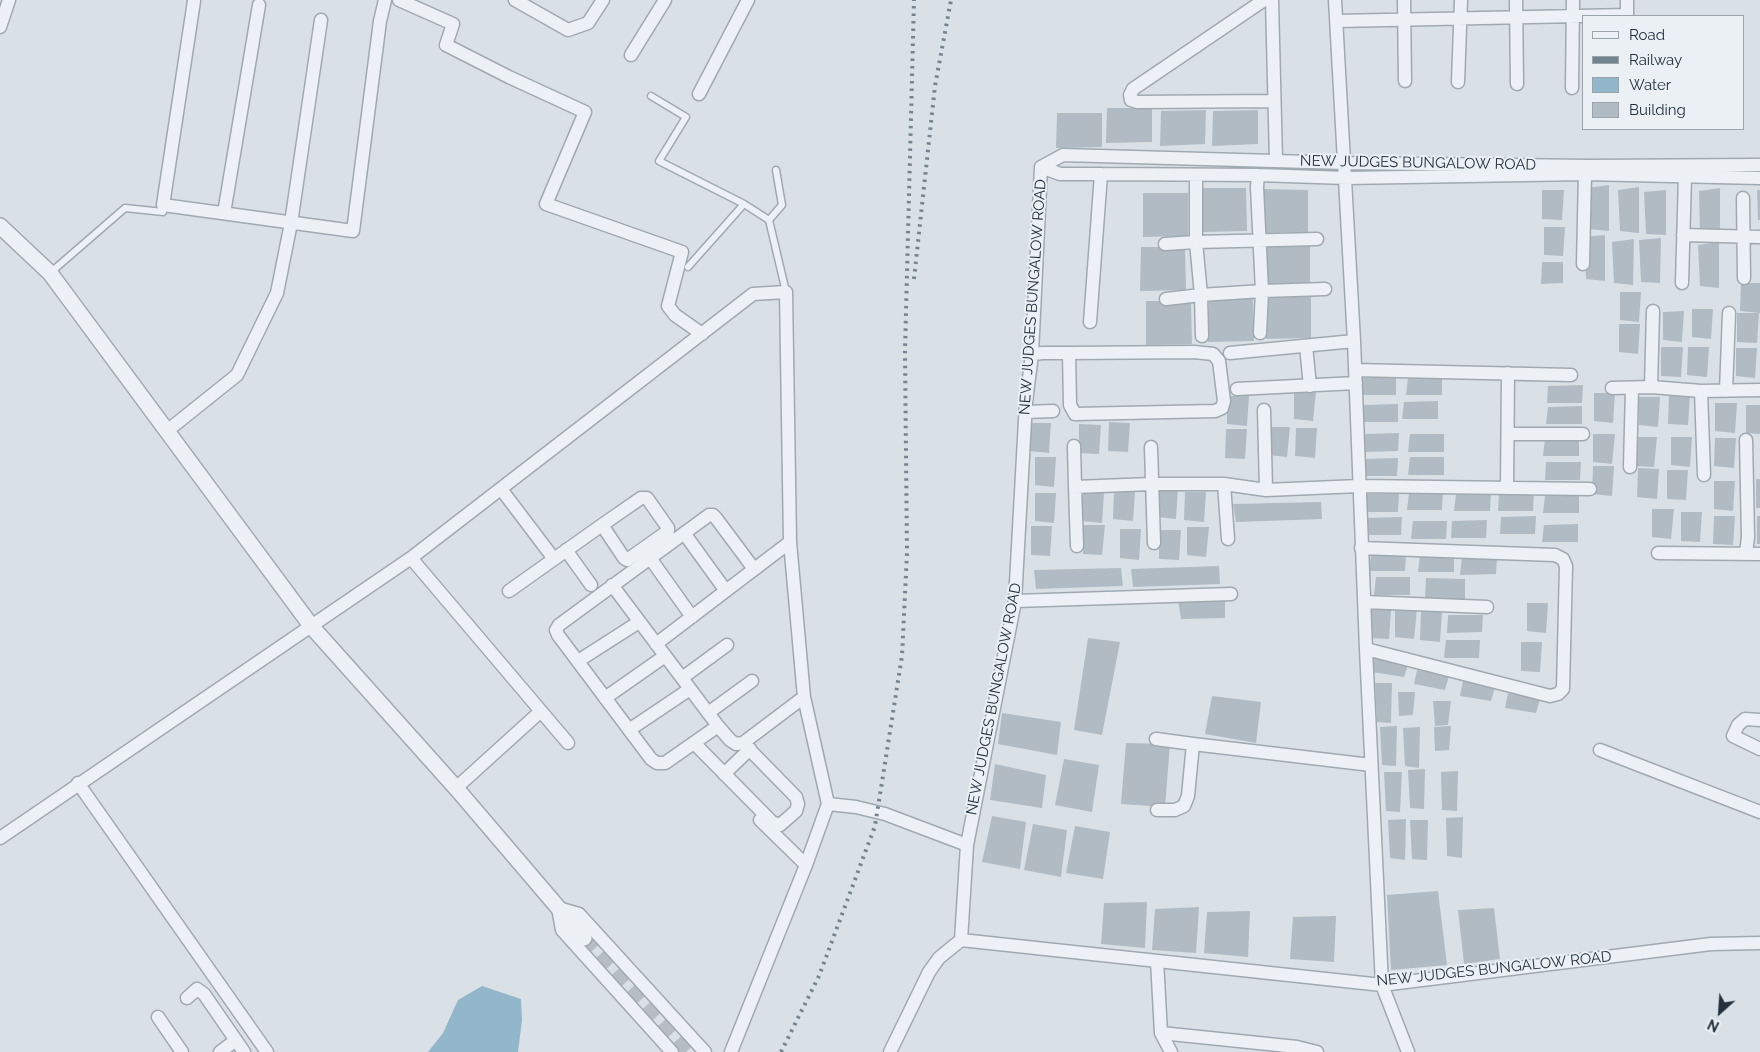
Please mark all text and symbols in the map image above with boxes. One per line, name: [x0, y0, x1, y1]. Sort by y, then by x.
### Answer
legend: [1582, 15, 1745, 130]
text: Road: [1629, 26, 1665, 44]
text: Railway: [1629, 51, 1682, 69]
text: Water: [1629, 76, 1671, 94]
text: Building: [1629, 101, 1686, 119]
street label: NEW JUDGES BUNGALOW ROAD: [1300, 152, 1536, 174]
street label: NEW JUDGES BUNGALOW ROAD: [1016, 179, 1050, 415]
street label: NEW JUDGES BUNGALOW ROAD: [963, 581, 1025, 817]
street label: NEW JUDGES BUNGALOW ROAD: [1376, 948, 1612, 990]
north arrow: [1695, 987, 1745, 1037]
text: N: [1705, 1016, 1722, 1035]

